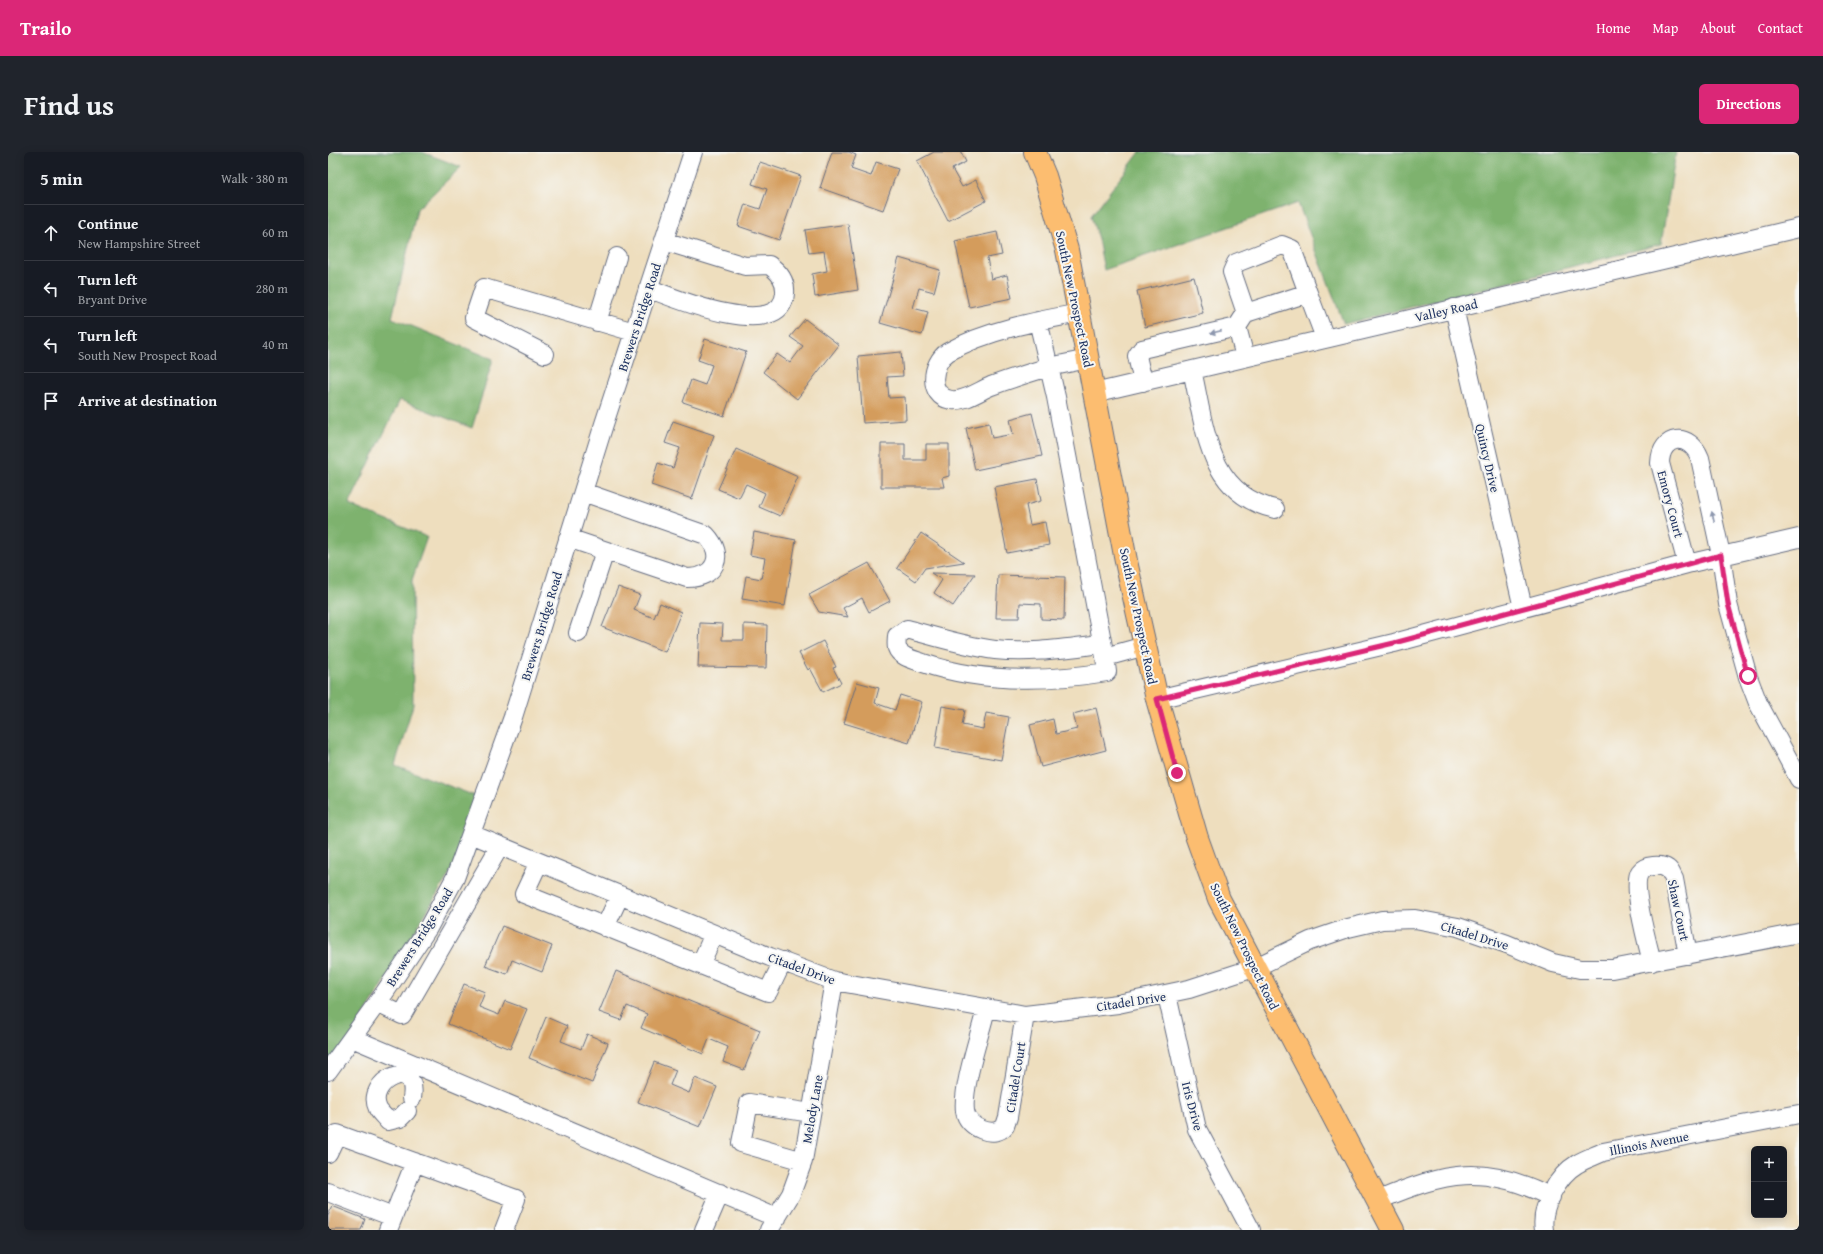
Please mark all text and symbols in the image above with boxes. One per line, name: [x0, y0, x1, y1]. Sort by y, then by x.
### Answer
text: Trailo: [20, 14, 71, 42]
text: Home: [1596, 18, 1631, 38]
text: Map: [1653, 18, 1678, 38]
text: About: [1700, 18, 1736, 38]
text: Contact: [1758, 18, 1803, 38]
text: Find us: [24, 84, 114, 125]
button: Directions: [1699, 84, 1799, 124]
text: 5 min: [40, 166, 82, 191]
text: Walk · 380 m: [221, 169, 288, 188]
text: Continue: [78, 213, 139, 234]
icon: ahead: [40, 222, 62, 244]
text: 60 m: [262, 223, 288, 242]
street label: South New Prospect Road: [1051, 229, 1098, 369]
text: New Hampshire Street: [78, 234, 200, 253]
street label: Brewers Bridge Road: [613, 260, 666, 374]
text: Turn left: [78, 269, 137, 290]
icon: left: [40, 278, 62, 300]
text: 280 m: [256, 279, 288, 298]
text: Bryant Drive: [78, 290, 147, 309]
street label: Valley Road: [1413, 294, 1479, 327]
text: Turn left: [78, 325, 137, 346]
one-way arrow: [1210, 329, 1222, 335]
icon: left: [40, 334, 62, 356]
text: 40 m: [262, 335, 288, 354]
text: South New Prospect Road: [78, 346, 217, 365]
icon: arrive: [40, 390, 62, 412]
text: Arrive at destination: [78, 390, 217, 411]
street label: Quincy Drive: [1470, 422, 1505, 494]
street label: Emory Court: [1652, 468, 1689, 540]
one-way arrow: [1709, 511, 1715, 523]
street label: South New Prospect Road: [1115, 546, 1162, 686]
street label: Brewers Bridge Road: [516, 569, 567, 683]
route start: [1739, 667, 1757, 685]
route end: [1168, 764, 1186, 782]
street label: Shaw Court: [1663, 878, 1694, 943]
street label: South New Prospect Road: [1206, 880, 1284, 1013]
street label: Brewers Bridge Road: [381, 884, 457, 990]
street label: Citadel Drive: [1439, 916, 1511, 955]
street label: Citadel Drive: [766, 948, 838, 989]
street label: Citadel Drive: [1095, 987, 1167, 1016]
street label: Citadel Court: [1001, 1040, 1031, 1114]
street label: Melody Lane: [797, 1073, 828, 1145]
street label: Iris Drive: [1177, 1079, 1208, 1133]
street label: Illinois Avenue: [1608, 1126, 1690, 1160]
map controls: [1751, 1146, 1787, 1218]
button: +: [1751, 1146, 1787, 1182]
button: −: [1751, 1182, 1787, 1218]

